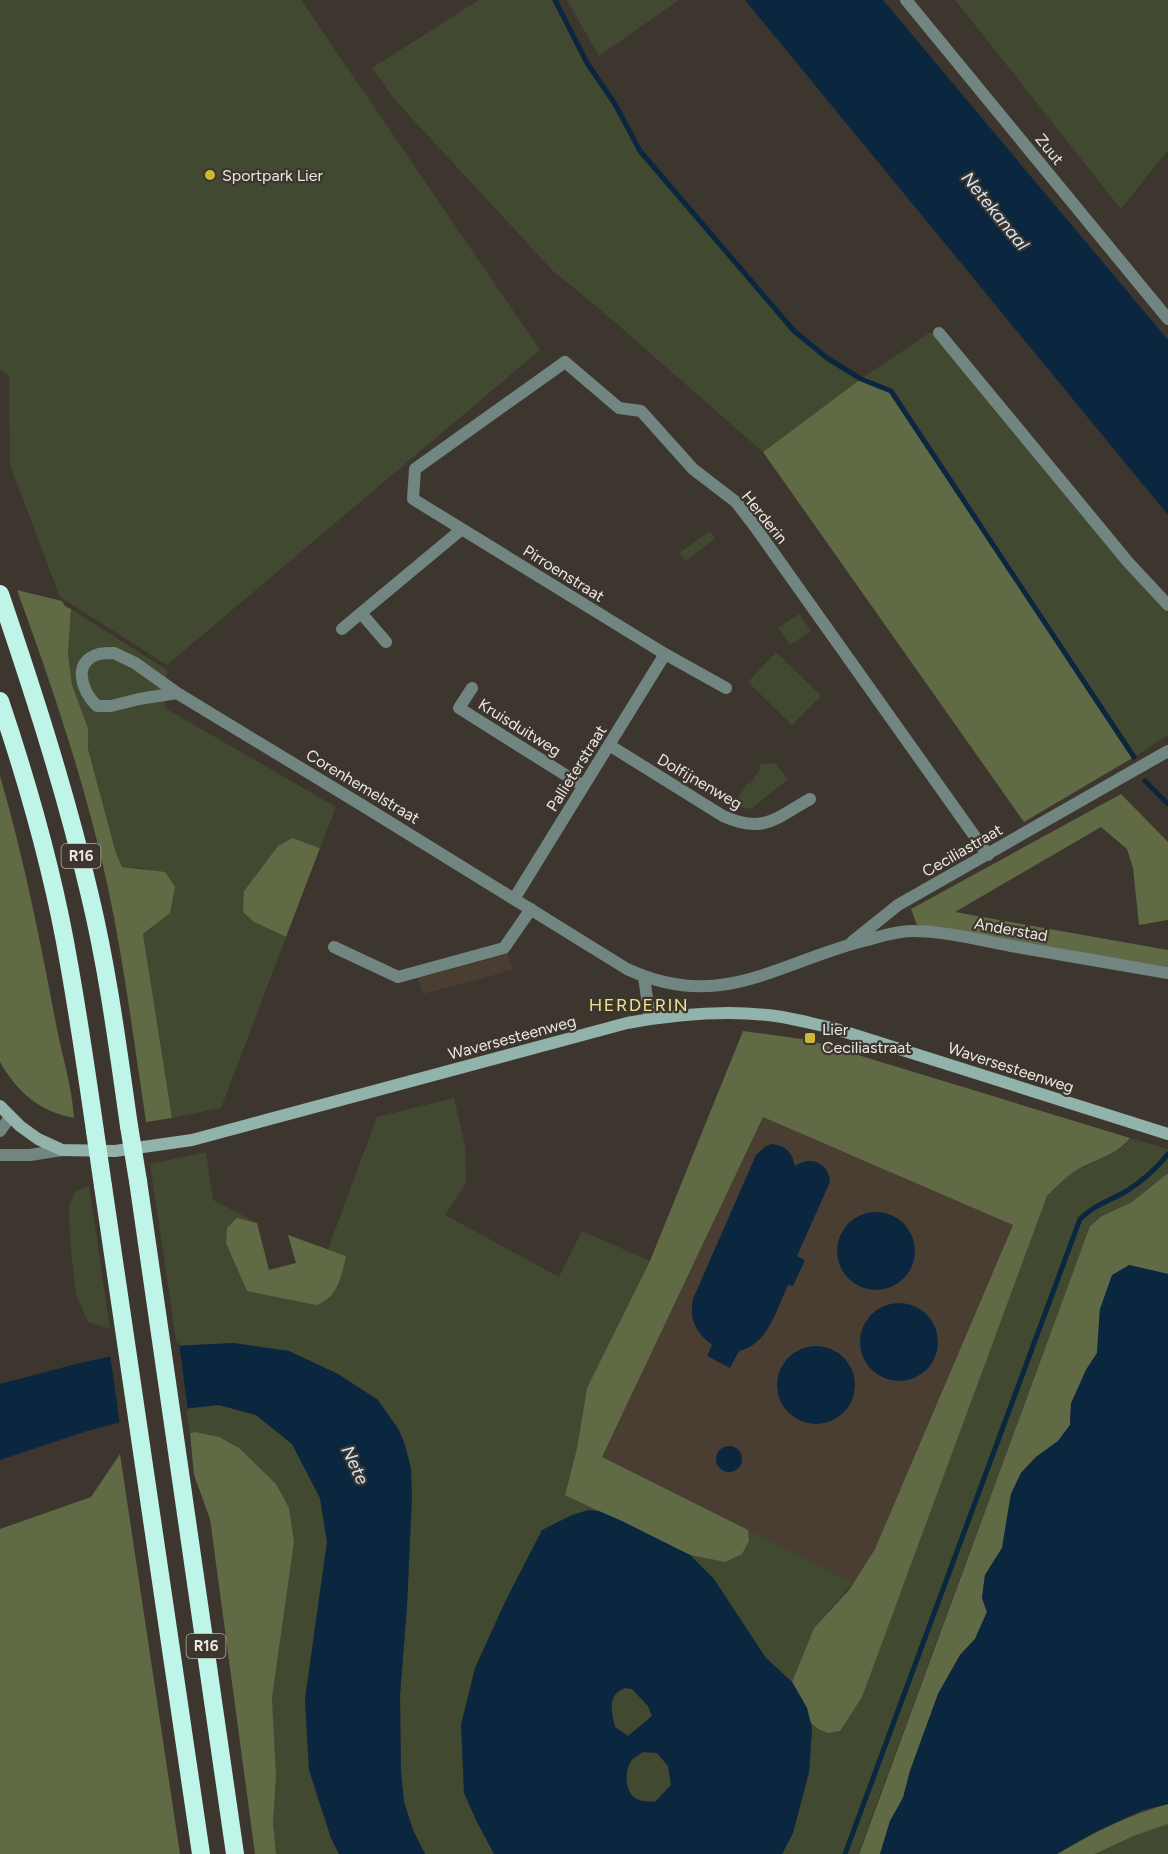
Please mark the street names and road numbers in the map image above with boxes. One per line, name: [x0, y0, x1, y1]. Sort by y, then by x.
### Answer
street label: Zuut: [1031, 130, 1068, 169]
street label: Herderin: [738, 487, 792, 548]
street label: Pirroenstraat: [520, 541, 608, 606]
street label: Kruisduitweg: [475, 695, 565, 760]
street label: Pallieterstraat: [542, 722, 610, 815]
street label: Corenhemelstraat: [303, 745, 423, 828]
street label: Dolfijnenweg: [654, 750, 746, 813]
street label: Ceciliastraat: [919, 820, 1006, 881]
road number: R16: [62, 844, 100, 868]
street label: Anderstad: [973, 914, 1049, 945]
street label: Waversesteenweg: [446, 1011, 578, 1064]
street label: Waversesteenweg: [945, 1038, 1076, 1097]
road number: R16: [186, 1634, 226, 1658]

